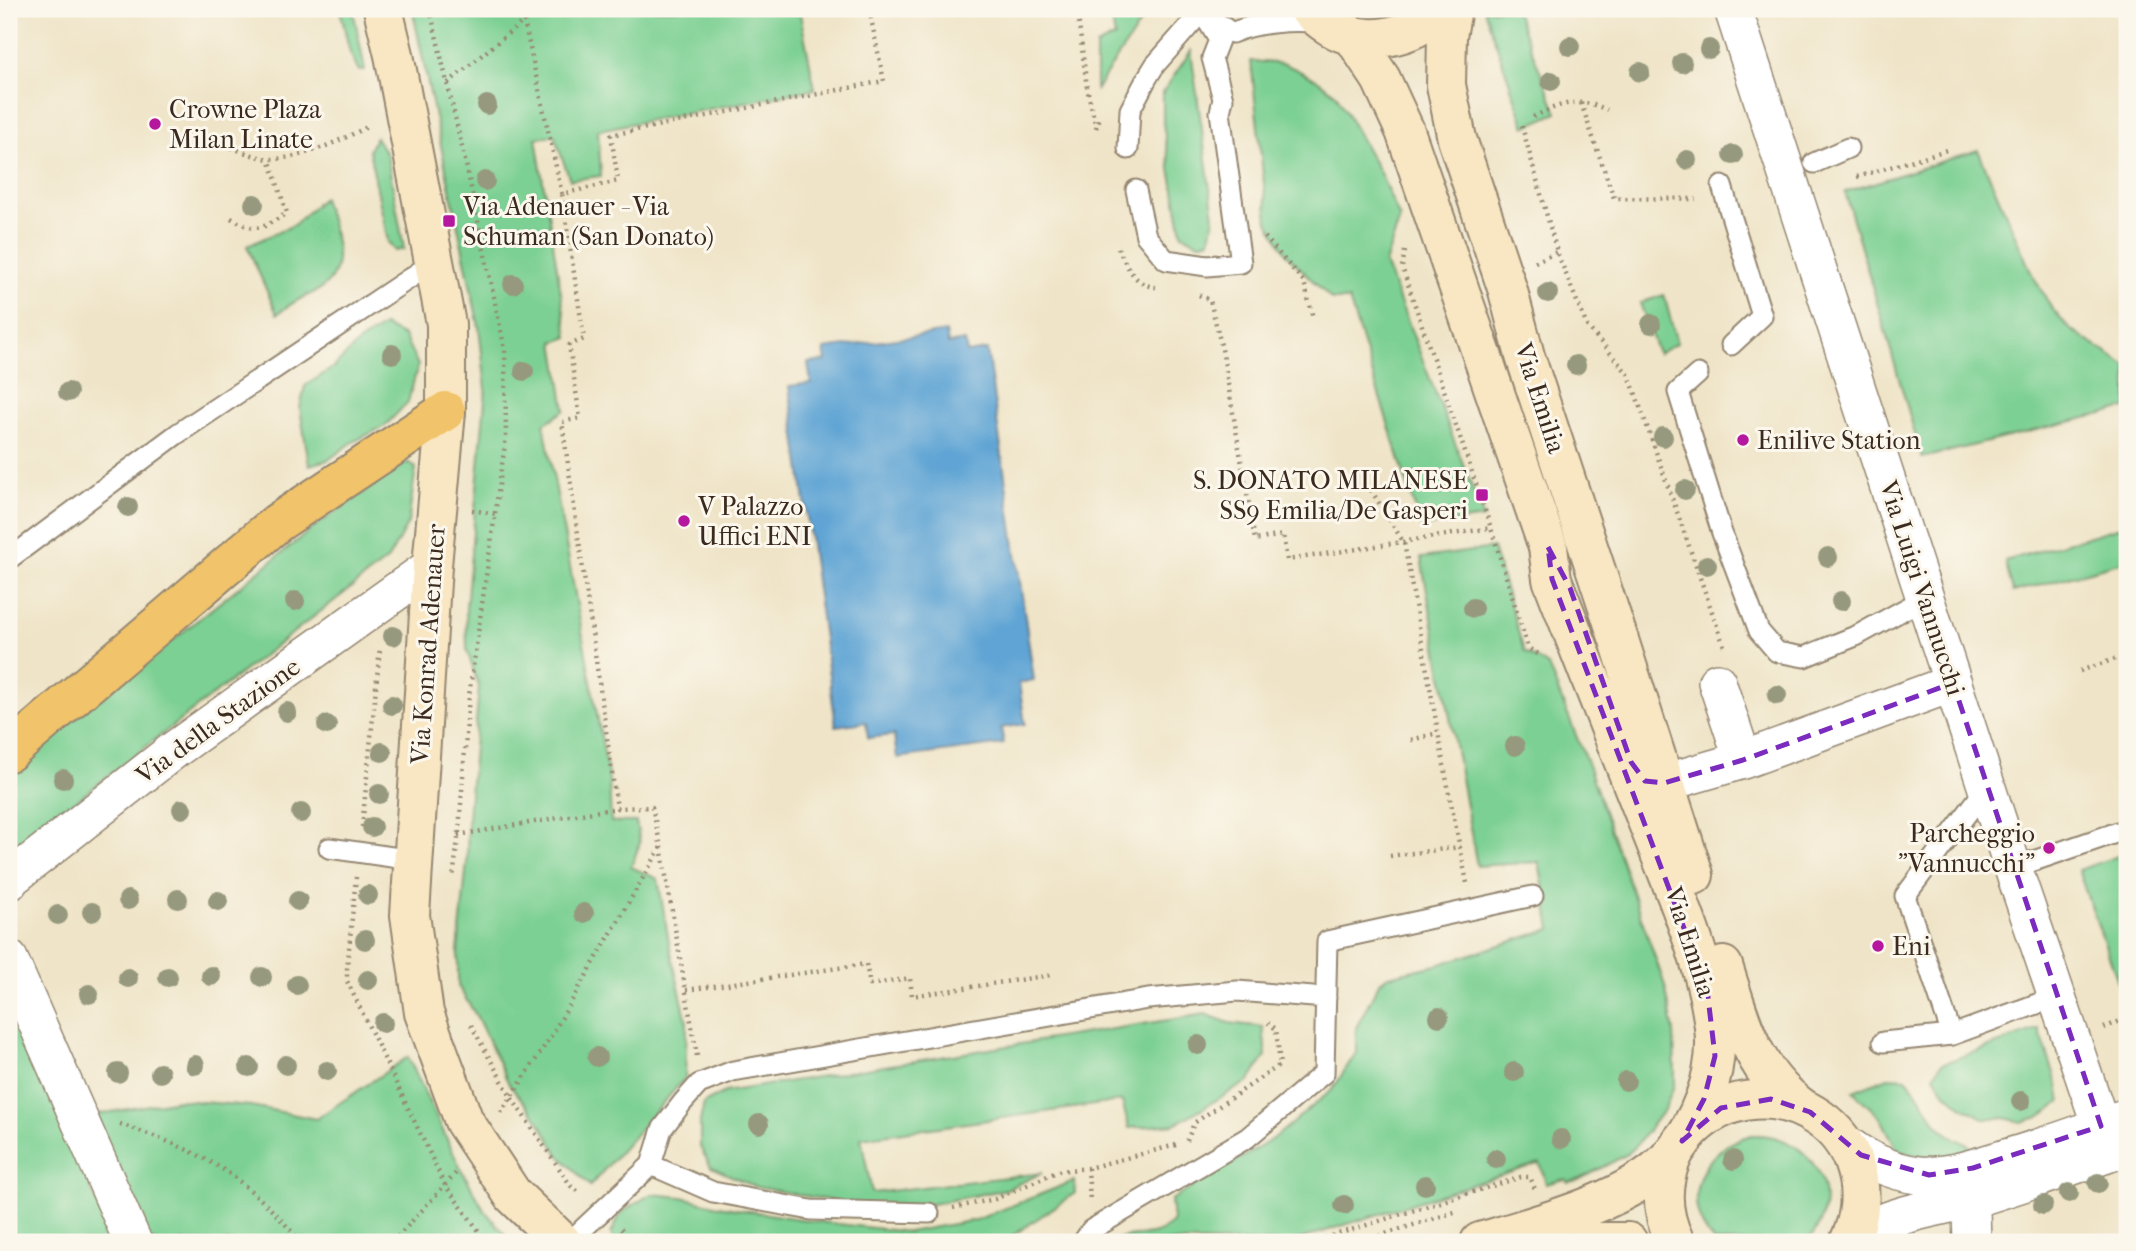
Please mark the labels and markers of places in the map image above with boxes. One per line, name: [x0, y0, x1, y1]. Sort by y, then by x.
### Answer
place label: Crowne Plaza Milan Linate: [169, 94, 322, 155]
marker: Crowne Plaza Milan Linate: [147, 116, 163, 132]
place label: Via Adenauer - Via Schuman (San Donato): [462, 191, 714, 252]
marker: Via Adenauer - Via Schuman (San Donato): [441, 213, 457, 229]
place label: Enilive Station: [1757, 425, 1921, 456]
marker: Enilive Station: [1735, 432, 1751, 448]
place label: S. DONATO MILANESE SS9 Emilia/De Gasperi: [1193, 465, 1468, 526]
marker: S. DONATO MILANESE SS9 Emilia/De Gasperi: [1474, 487, 1490, 503]
place label: V Palazzo Uffici ENI: [697, 491, 811, 552]
marker: V Palazzo Uffici ENI: [676, 513, 692, 529]
place label: Parcheggio "Vannucchi": [1898, 818, 2035, 879]
marker: Parcheggio "Vannucchi": [2041, 840, 2057, 856]
place label: Eni: [1892, 931, 1931, 962]
marker: Eni: [1870, 938, 1886, 954]

